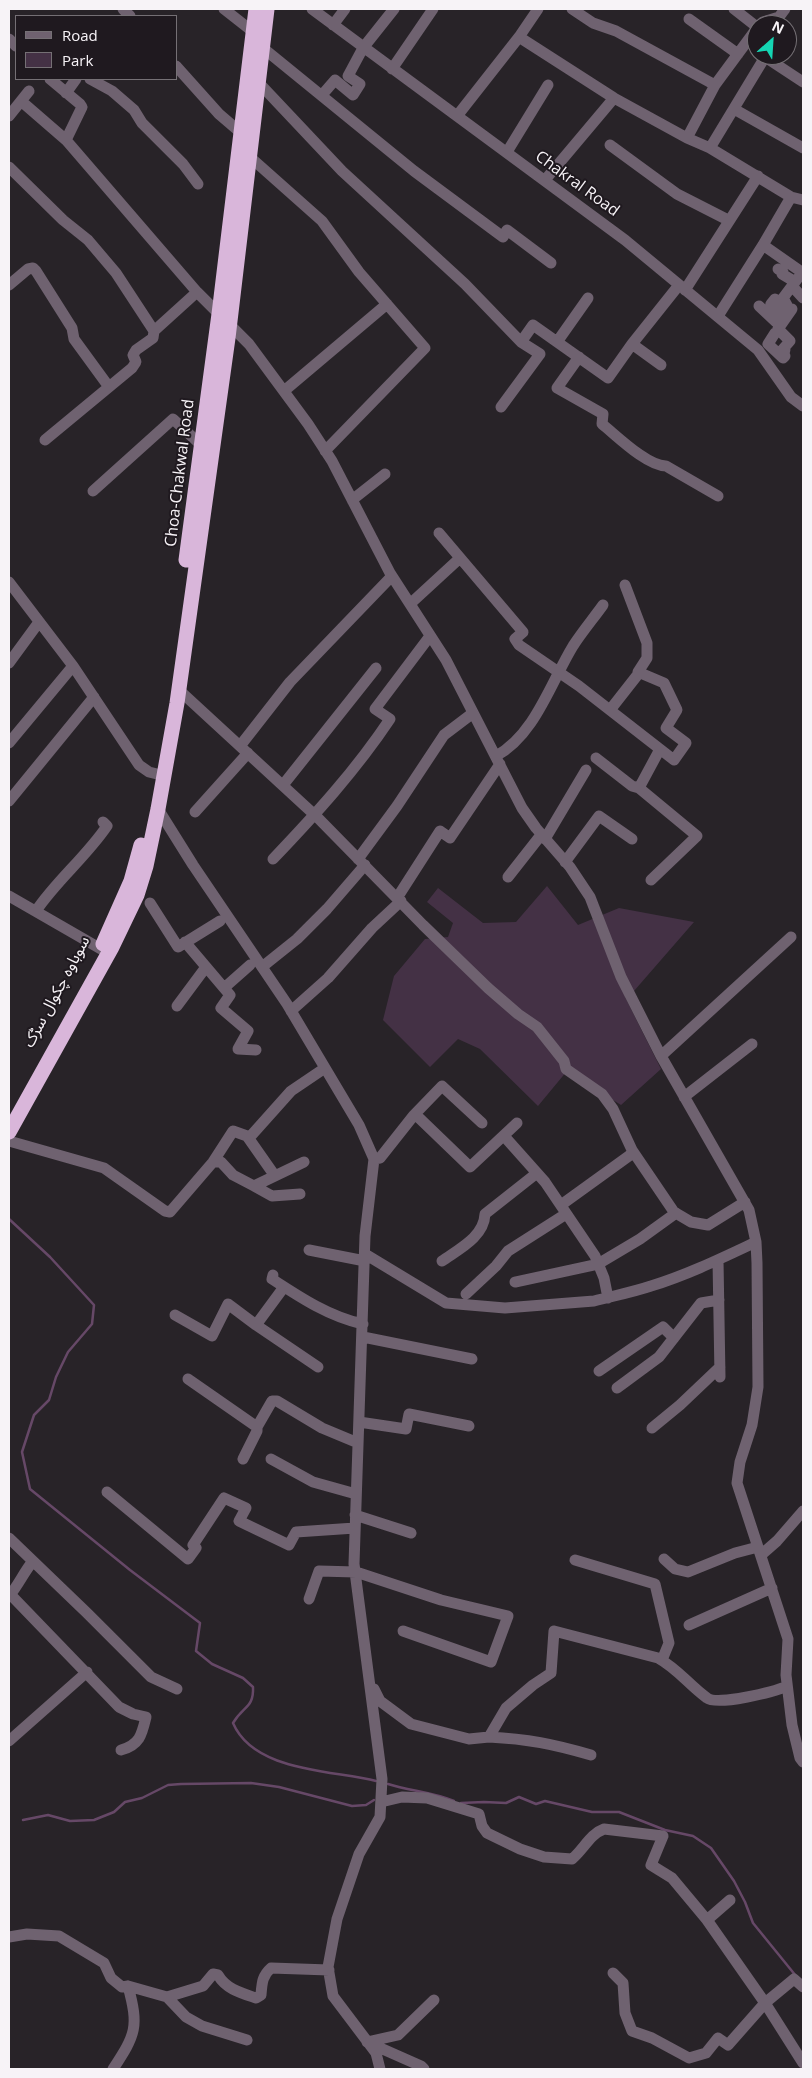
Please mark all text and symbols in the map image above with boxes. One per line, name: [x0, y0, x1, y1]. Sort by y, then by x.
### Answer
legend: [15, 15, 178, 80]
north arrow: [747, 15, 797, 65]
text: N: [769, 16, 788, 38]
text: Road: [62, 25, 98, 45]
text: Park: [62, 50, 93, 70]
street label: Chakral Road: [531, 147, 623, 221]
street label: Choa-Chakwal Road: [161, 398, 199, 548]
street label: سوہاوہ چکوال سڑک: [20, 933, 94, 1051]

